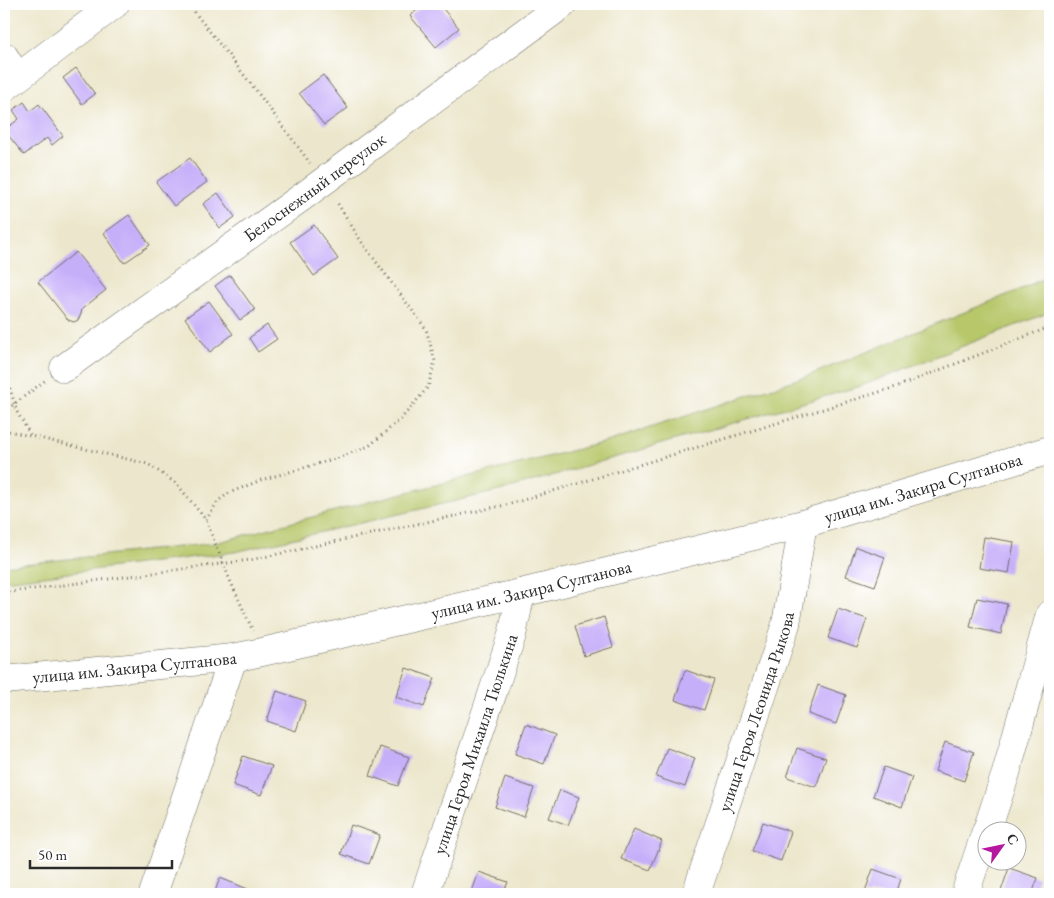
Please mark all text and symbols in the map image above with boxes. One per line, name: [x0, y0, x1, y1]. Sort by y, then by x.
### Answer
street label: Белоснежный переулок: [239, 127, 390, 247]
street label: улица им. Закира Султанова: [821, 447, 1025, 528]
street label: улица им. Закира Султанова: [429, 554, 634, 624]
street label: улица Героя Леонида Рыкова: [712, 609, 799, 815]
street label: улица Героя Михаила Тюлькина: [427, 630, 523, 857]
street label: улица им. Закира Султанова: [31, 646, 238, 688]
north arrow: [976, 820, 1026, 870]
text: С: [1003, 830, 1023, 848]
scale bar: [30, 838, 172, 870]
text: 50 m: [38, 845, 67, 864]

